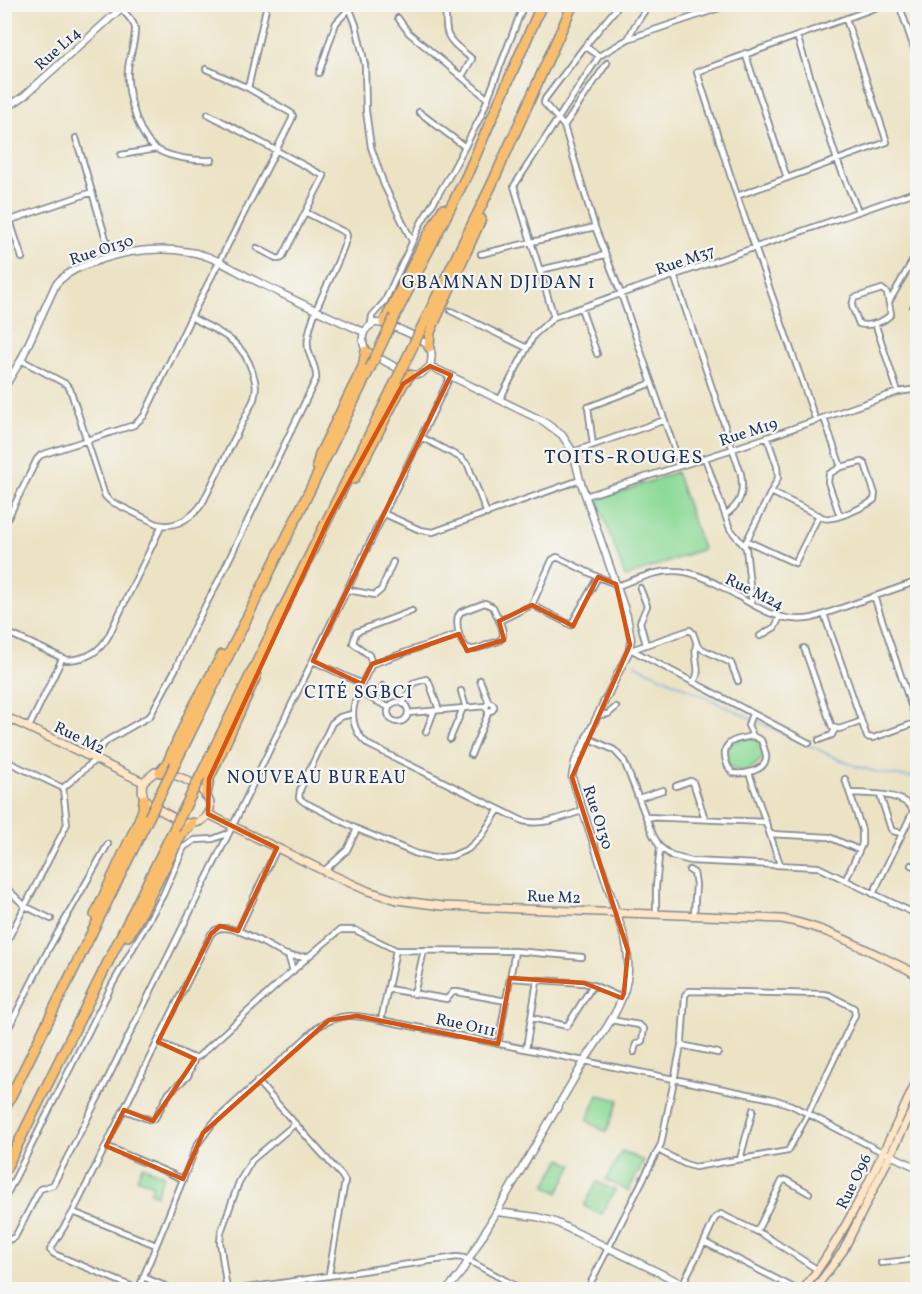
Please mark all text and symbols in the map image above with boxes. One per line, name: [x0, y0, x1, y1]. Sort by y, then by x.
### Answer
street label: Rue L14: [30, 23, 86, 76]
street label: Rue O130: [67, 230, 136, 272]
street label: Rue M37: [653, 240, 719, 281]
district label: GBAMNAN DJIDAN 1: [402, 271, 596, 296]
street label: Rue M19: [717, 413, 781, 453]
district label: TOITS-ROUGES: [544, 444, 704, 472]
street label: Rue M24: [721, 569, 787, 617]
district label: CITÉ SGBCI: [304, 681, 414, 706]
street label: Rue M2: [50, 717, 108, 761]
district label: NOUVEAU BUREAU: [227, 766, 407, 791]
street label: Rue O130: [576, 783, 618, 852]
street label: Rue M2: [526, 886, 581, 910]
street label: Rue O111: [433, 1009, 498, 1043]
street label: Rue O96: [832, 1150, 878, 1213]

